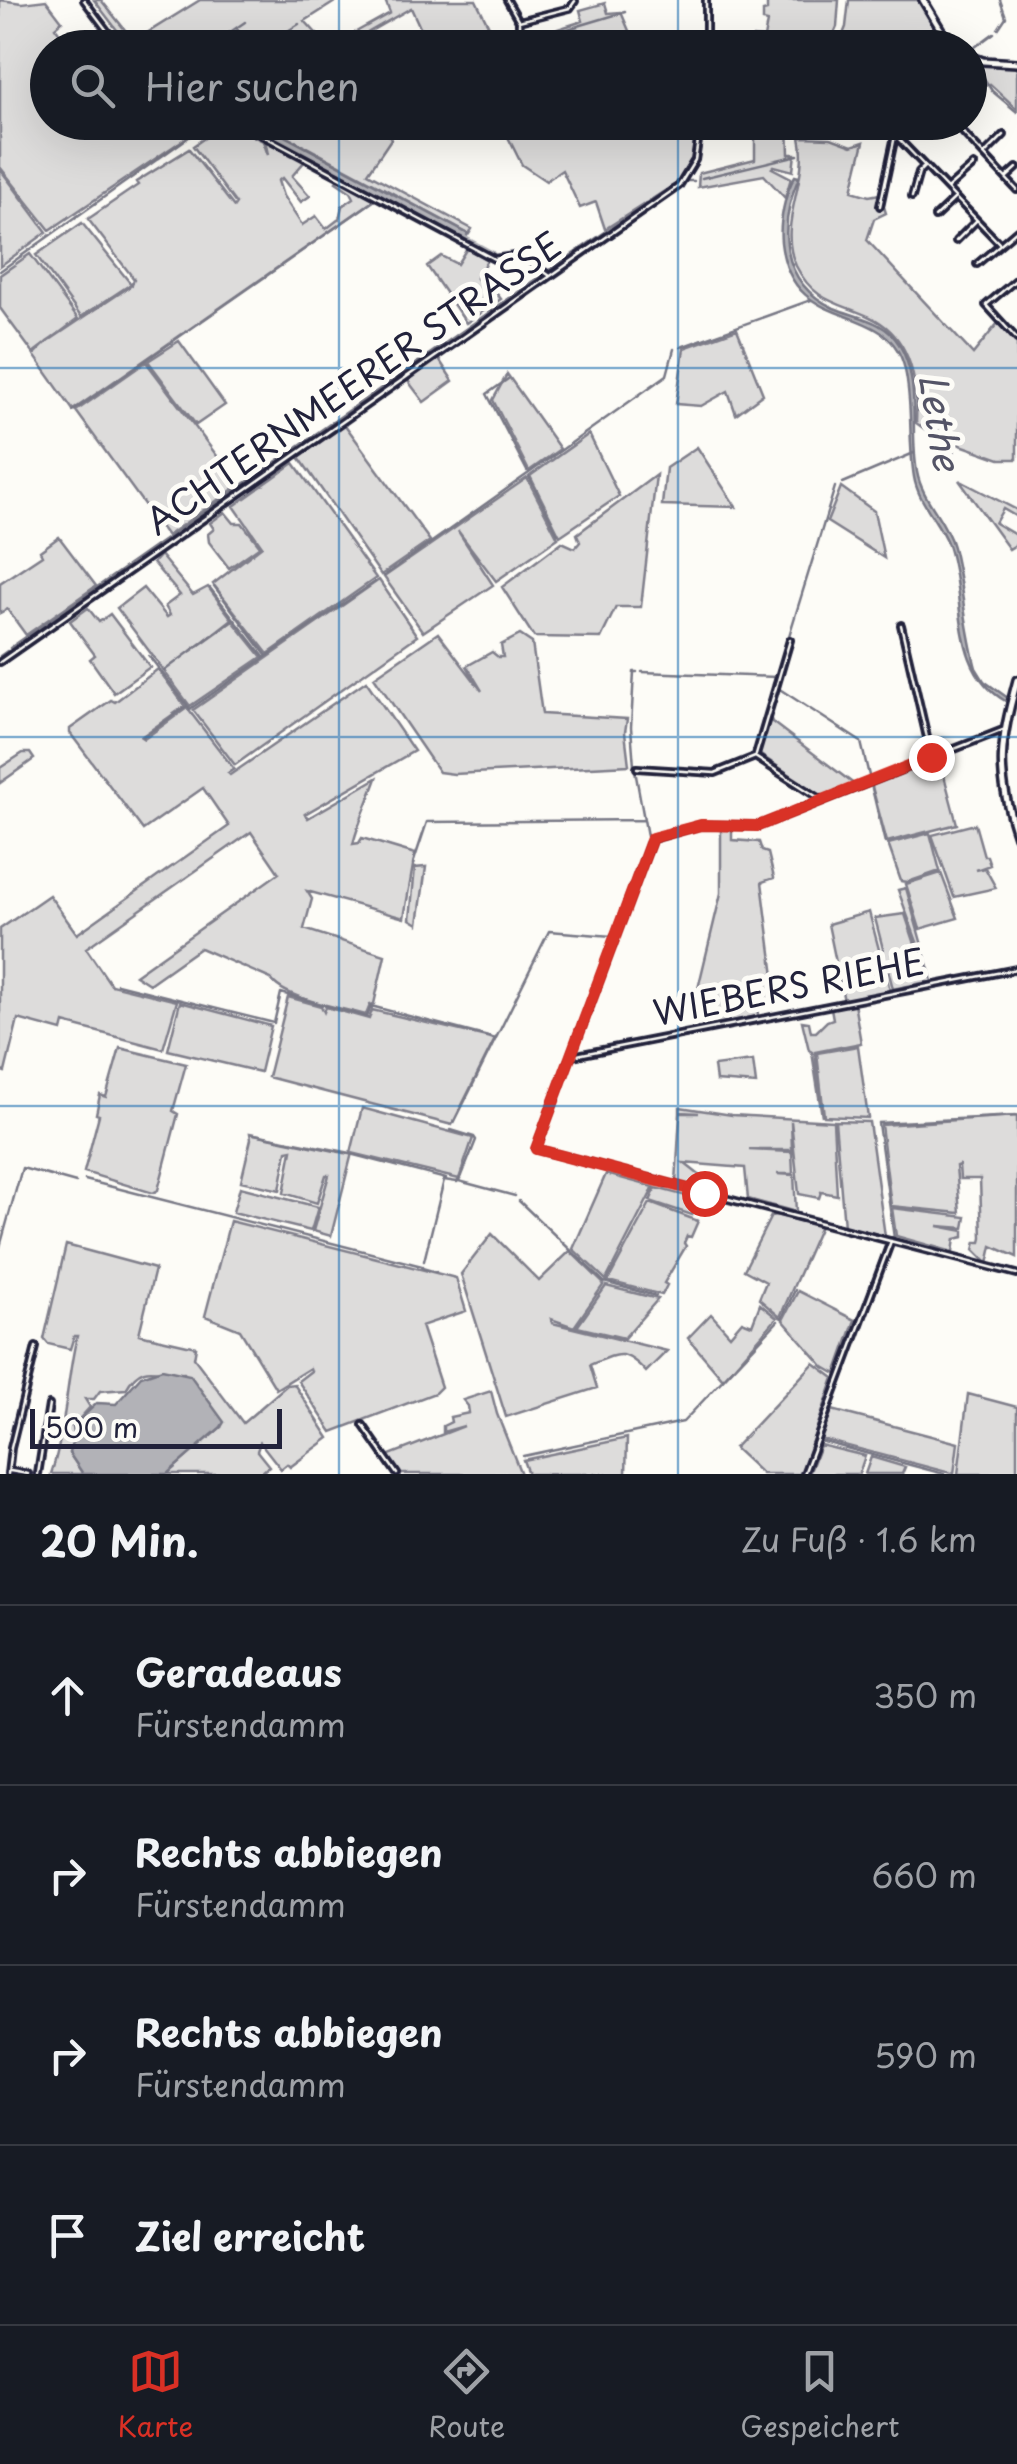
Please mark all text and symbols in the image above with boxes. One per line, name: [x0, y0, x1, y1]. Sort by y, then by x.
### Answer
search box: [30, 30, 987, 140]
text: Hier suchen: [145, 57, 359, 114]
icon: search: [65, 58, 120, 113]
street label: ACHTERNMEERER STRASSE: [134, 218, 572, 546]
water label: Lethe: [906, 369, 978, 476]
route end: [909, 735, 955, 781]
street label: WIEBERS RIEHE: [648, 933, 929, 1038]
route start: [682, 1171, 728, 1217]
scale bar: [30, 1404, 282, 1448]
text: 500 m: [45, 1405, 138, 1448]
text: 20 Min.: [40, 1508, 199, 1571]
text: Zu Fuß · 1.6 km: [741, 1515, 977, 1563]
text: Geradeaus: [135, 1643, 342, 1700]
icon: ahead: [40, 1668, 95, 1723]
text: 350 m: [873, 1671, 977, 1719]
text: Fürstendamm: [135, 1700, 346, 1748]
text: Rechts abbiegen: [135, 1823, 443, 1880]
icon: right: [40, 1848, 95, 1903]
text: 660 m: [871, 1851, 977, 1899]
text: Fürstendamm: [135, 1880, 346, 1928]
text: Rechts abbiegen: [135, 2003, 443, 2060]
icon: right: [40, 2028, 95, 2083]
text: 590 m: [874, 2031, 977, 2079]
text: Fürstendamm: [135, 2060, 346, 2108]
text: Ziel erreicht: [135, 2207, 365, 2264]
icon: arrive: [40, 2208, 95, 2263]
tab: Karte: [118, 2344, 193, 2447]
tab: Route: [428, 2344, 505, 2447]
tab: Gespeichert: [740, 2344, 899, 2447]

